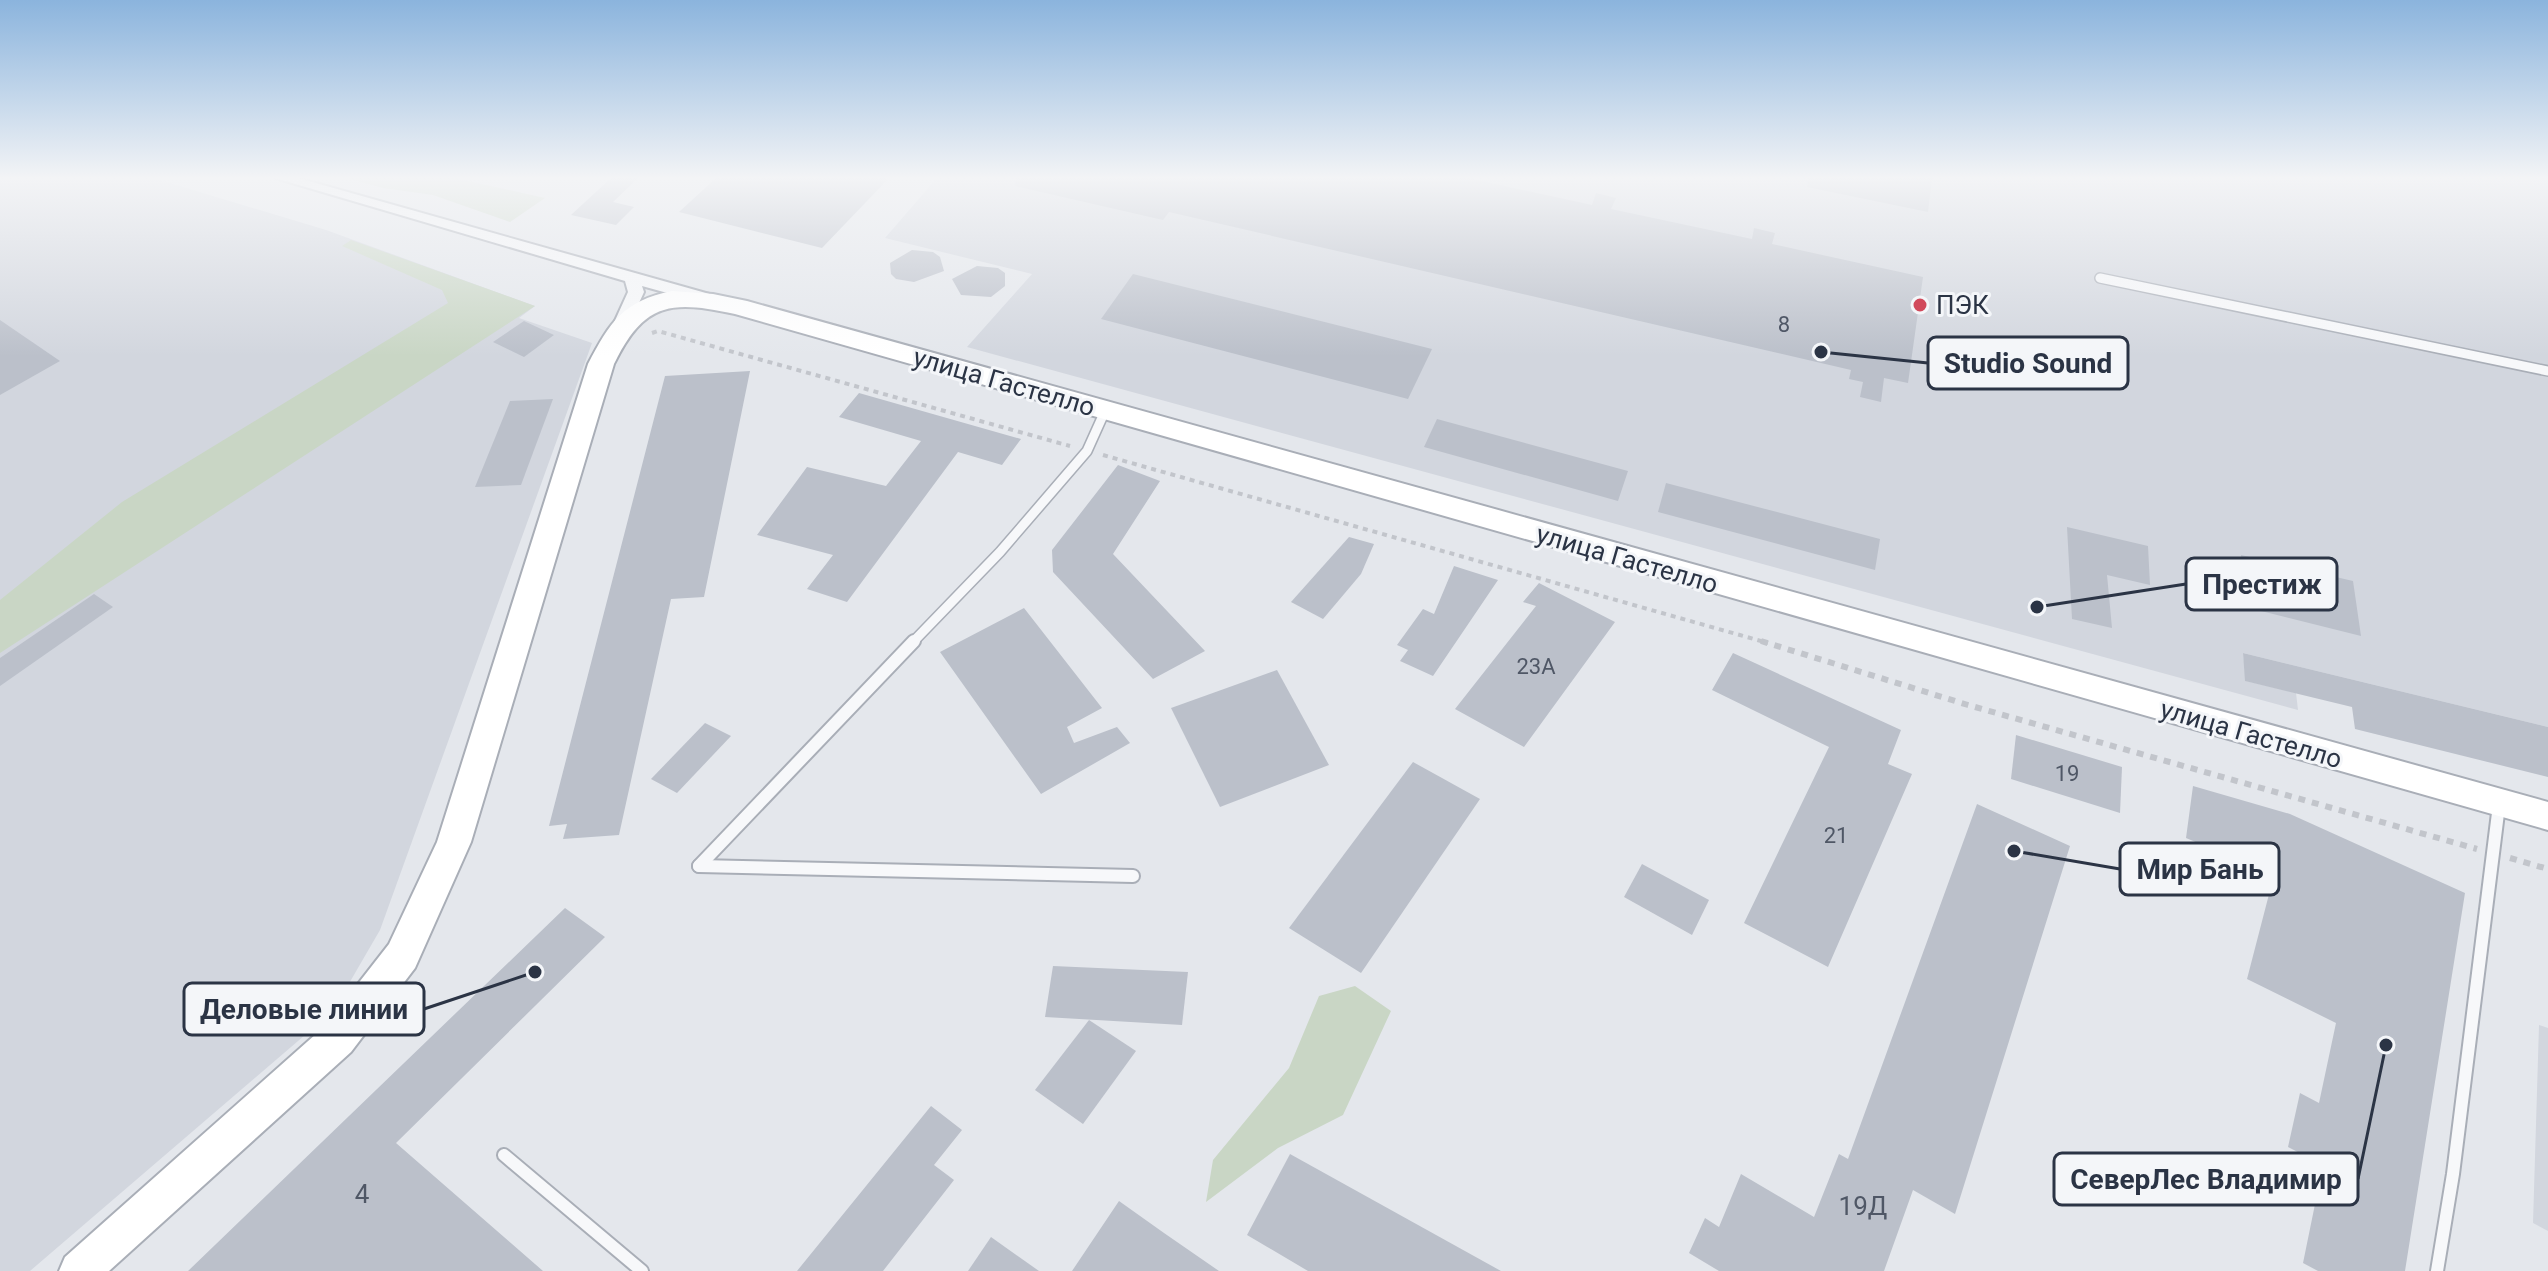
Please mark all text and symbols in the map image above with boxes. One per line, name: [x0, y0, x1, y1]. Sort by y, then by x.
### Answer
place label: ПЭК: [1936, 290, 1989, 320]
marker: ПЭК: [1911, 296, 1929, 314]
house number: 8: [1778, 312, 1790, 337]
callout: Studio Sound: [1928, 337, 2128, 389]
street label: улица Гастелло: [910, 342, 1098, 422]
text: Studio Sound: [1944, 347, 2112, 380]
street label: улица Гастелло: [1533, 519, 1721, 599]
callout: Престиж: [2186, 558, 2337, 610]
text: Престиж: [2202, 568, 2322, 601]
house number: 23А: [1516, 654, 1556, 679]
street label: улица Гастелло: [2157, 694, 2345, 774]
house number: 19: [2055, 761, 2079, 786]
house number: 21: [1824, 823, 1848, 848]
callout: Мир Бань: [2120, 843, 2279, 895]
text: Мир Бань: [2136, 853, 2264, 886]
callout: Деловые линии: [184, 983, 424, 1035]
text: Деловые линии: [200, 993, 408, 1026]
callout: СеверЛес Владимир: [2054, 1153, 2358, 1205]
text: СеверЛес Владимир: [2070, 1163, 2342, 1196]
house number: 4: [355, 1179, 370, 1209]
house number: 19Д: [1839, 1191, 1887, 1221]

